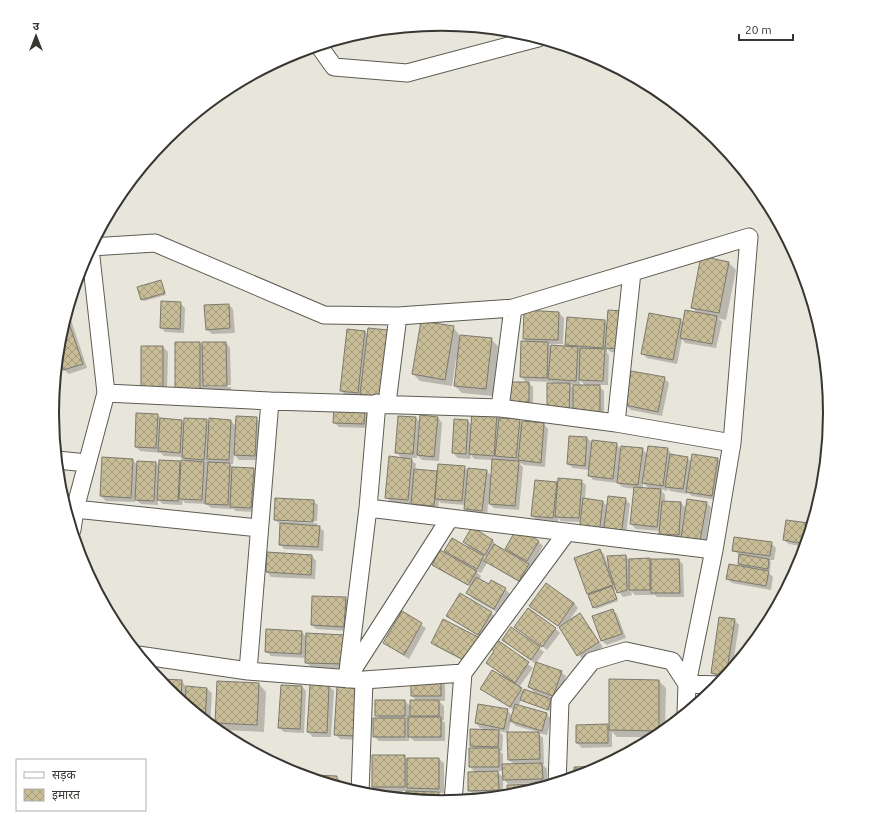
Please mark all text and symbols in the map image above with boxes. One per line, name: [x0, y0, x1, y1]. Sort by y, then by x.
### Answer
north arrow: [16, 16, 56, 56]
scale bar: [739, 16, 793, 42]
text: उ: [33, 20, 40, 32]
text: 20 m: [745, 23, 772, 36]
legend: [16, 759, 146, 811]
text: सड़क: [52, 768, 77, 782]
text: इमारत: [52, 788, 81, 802]

